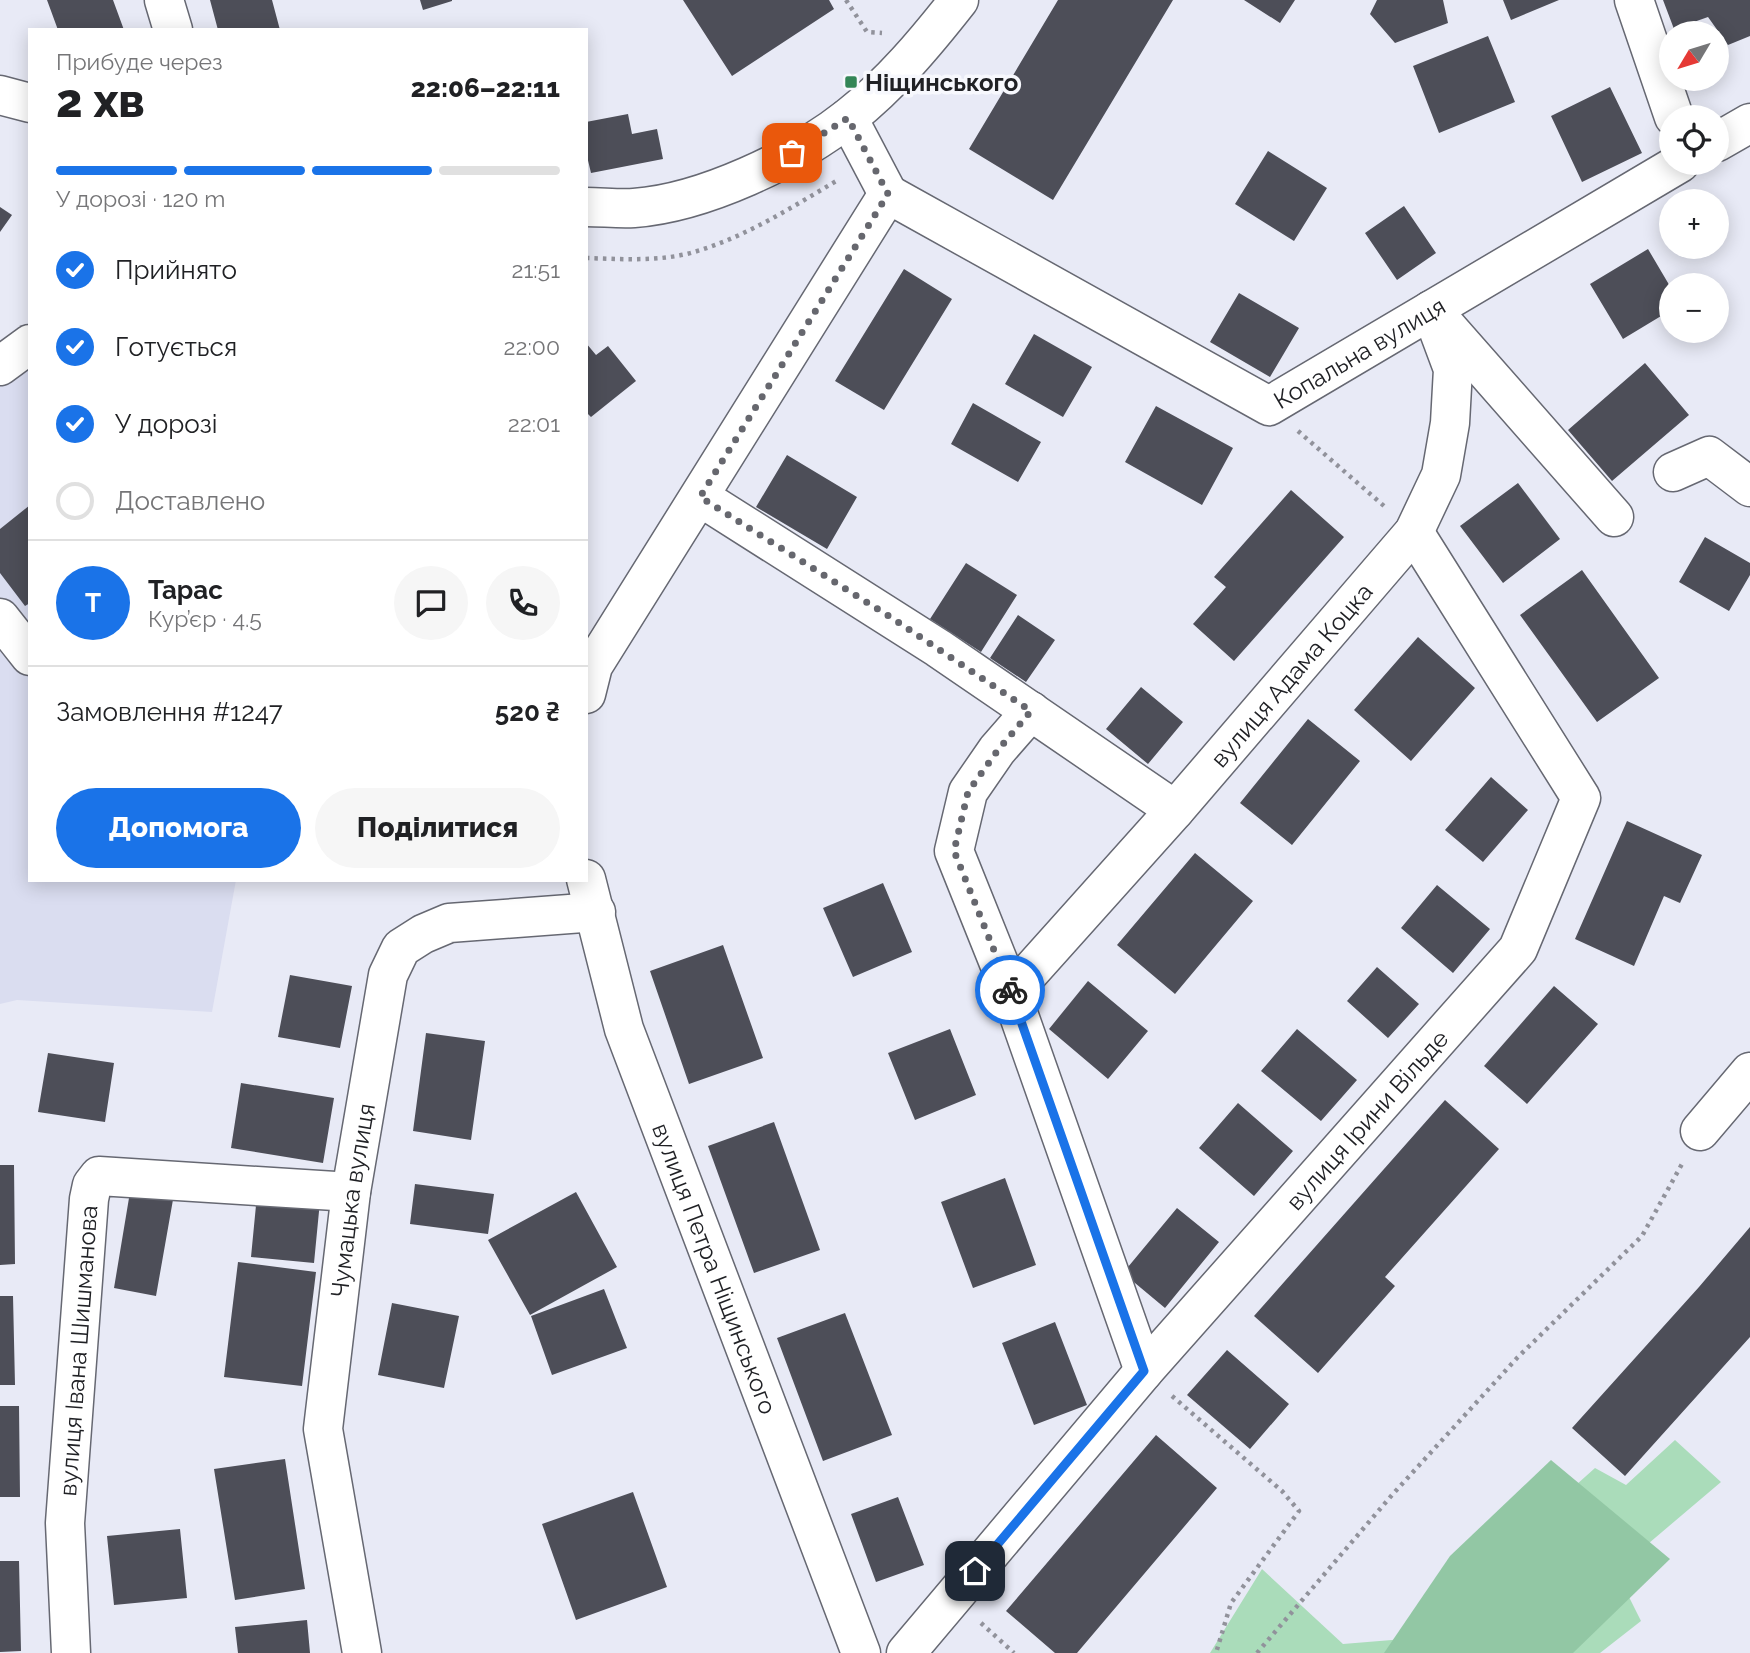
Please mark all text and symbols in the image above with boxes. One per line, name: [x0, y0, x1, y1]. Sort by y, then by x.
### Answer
north arrow: [1659, 21, 1729, 91]
map controls: [1659, 21, 1729, 343]
text: Прибуде через: [56, 48, 223, 75]
place label: Ніщинського: [865, 68, 1018, 97]
text: 22:06–22:11: [411, 73, 560, 103]
text: 2 хв: [56, 74, 145, 128]
marker: Ніщинського: [843, 74, 859, 90]
button: locate: [1659, 105, 1729, 175]
pin: [762, 123, 822, 183]
icon: bag: [773, 134, 811, 172]
text: У дорозі · 120 m: [56, 185, 226, 212]
button: +: [1659, 189, 1729, 259]
icon: check: [56, 251, 94, 289]
text: Прийнято: [115, 255, 237, 285]
text: 21:51: [511, 256, 560, 283]
button: −: [1659, 273, 1729, 343]
street label: Копальна вулиця: [1268, 291, 1450, 414]
icon: check: [56, 328, 94, 366]
text: Готується: [115, 332, 237, 362]
text: 22:00: [504, 333, 560, 360]
icon: check: [56, 405, 94, 443]
text: У дорозі: [115, 409, 217, 439]
text: 22:01: [508, 410, 560, 437]
text: Доставлено: [115, 486, 265, 516]
button: chat: [394, 566, 468, 640]
button: phone: [486, 566, 560, 640]
text: Тарас: [148, 575, 223, 605]
street label: вулиця Адама Коцка: [1204, 577, 1378, 773]
text: Т: [85, 588, 101, 618]
text: Кур’єр · 4.5: [148, 605, 262, 632]
text: Замовлення #1247: [56, 697, 283, 727]
text: 520 ₴: [495, 697, 560, 727]
button: Допомога: [56, 788, 301, 868]
button: Поділитися: [315, 788, 560, 868]
courier: [975, 955, 1045, 1025]
icon: bike: [991, 971, 1029, 1009]
street label: вулиця Ірини Вільде: [1280, 1024, 1454, 1215]
street label: Чумацька вулиця: [324, 1101, 380, 1299]
street label: вулиця Петра Ніщинського: [647, 1119, 783, 1418]
street label: вулиця Івана Шишманова: [53, 1204, 103, 1497]
pin: [945, 1541, 1005, 1601]
icon: home: [956, 1552, 994, 1590]

